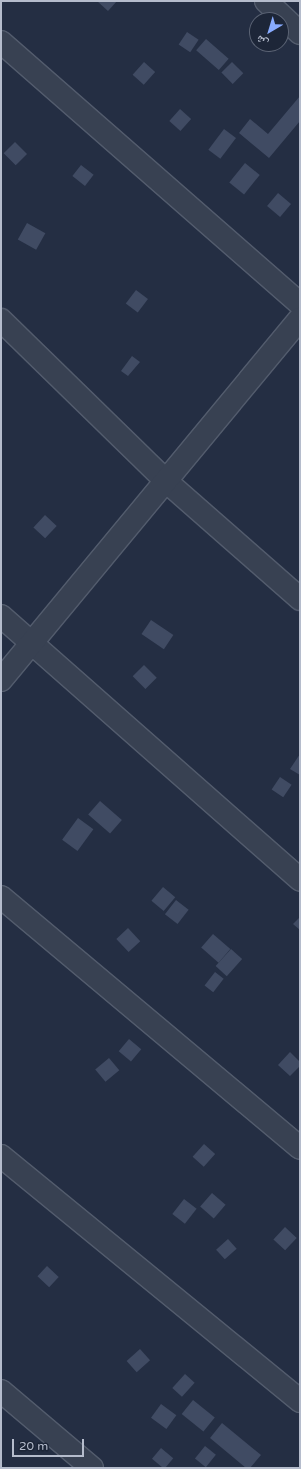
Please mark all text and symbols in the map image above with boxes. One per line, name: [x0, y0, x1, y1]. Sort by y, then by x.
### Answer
north arrow: [249, 12, 289, 52]
text: ش: [253, 32, 271, 50]
scale bar: [14, 1431, 86, 1457]
text: 20 m: [19, 1439, 48, 1453]

